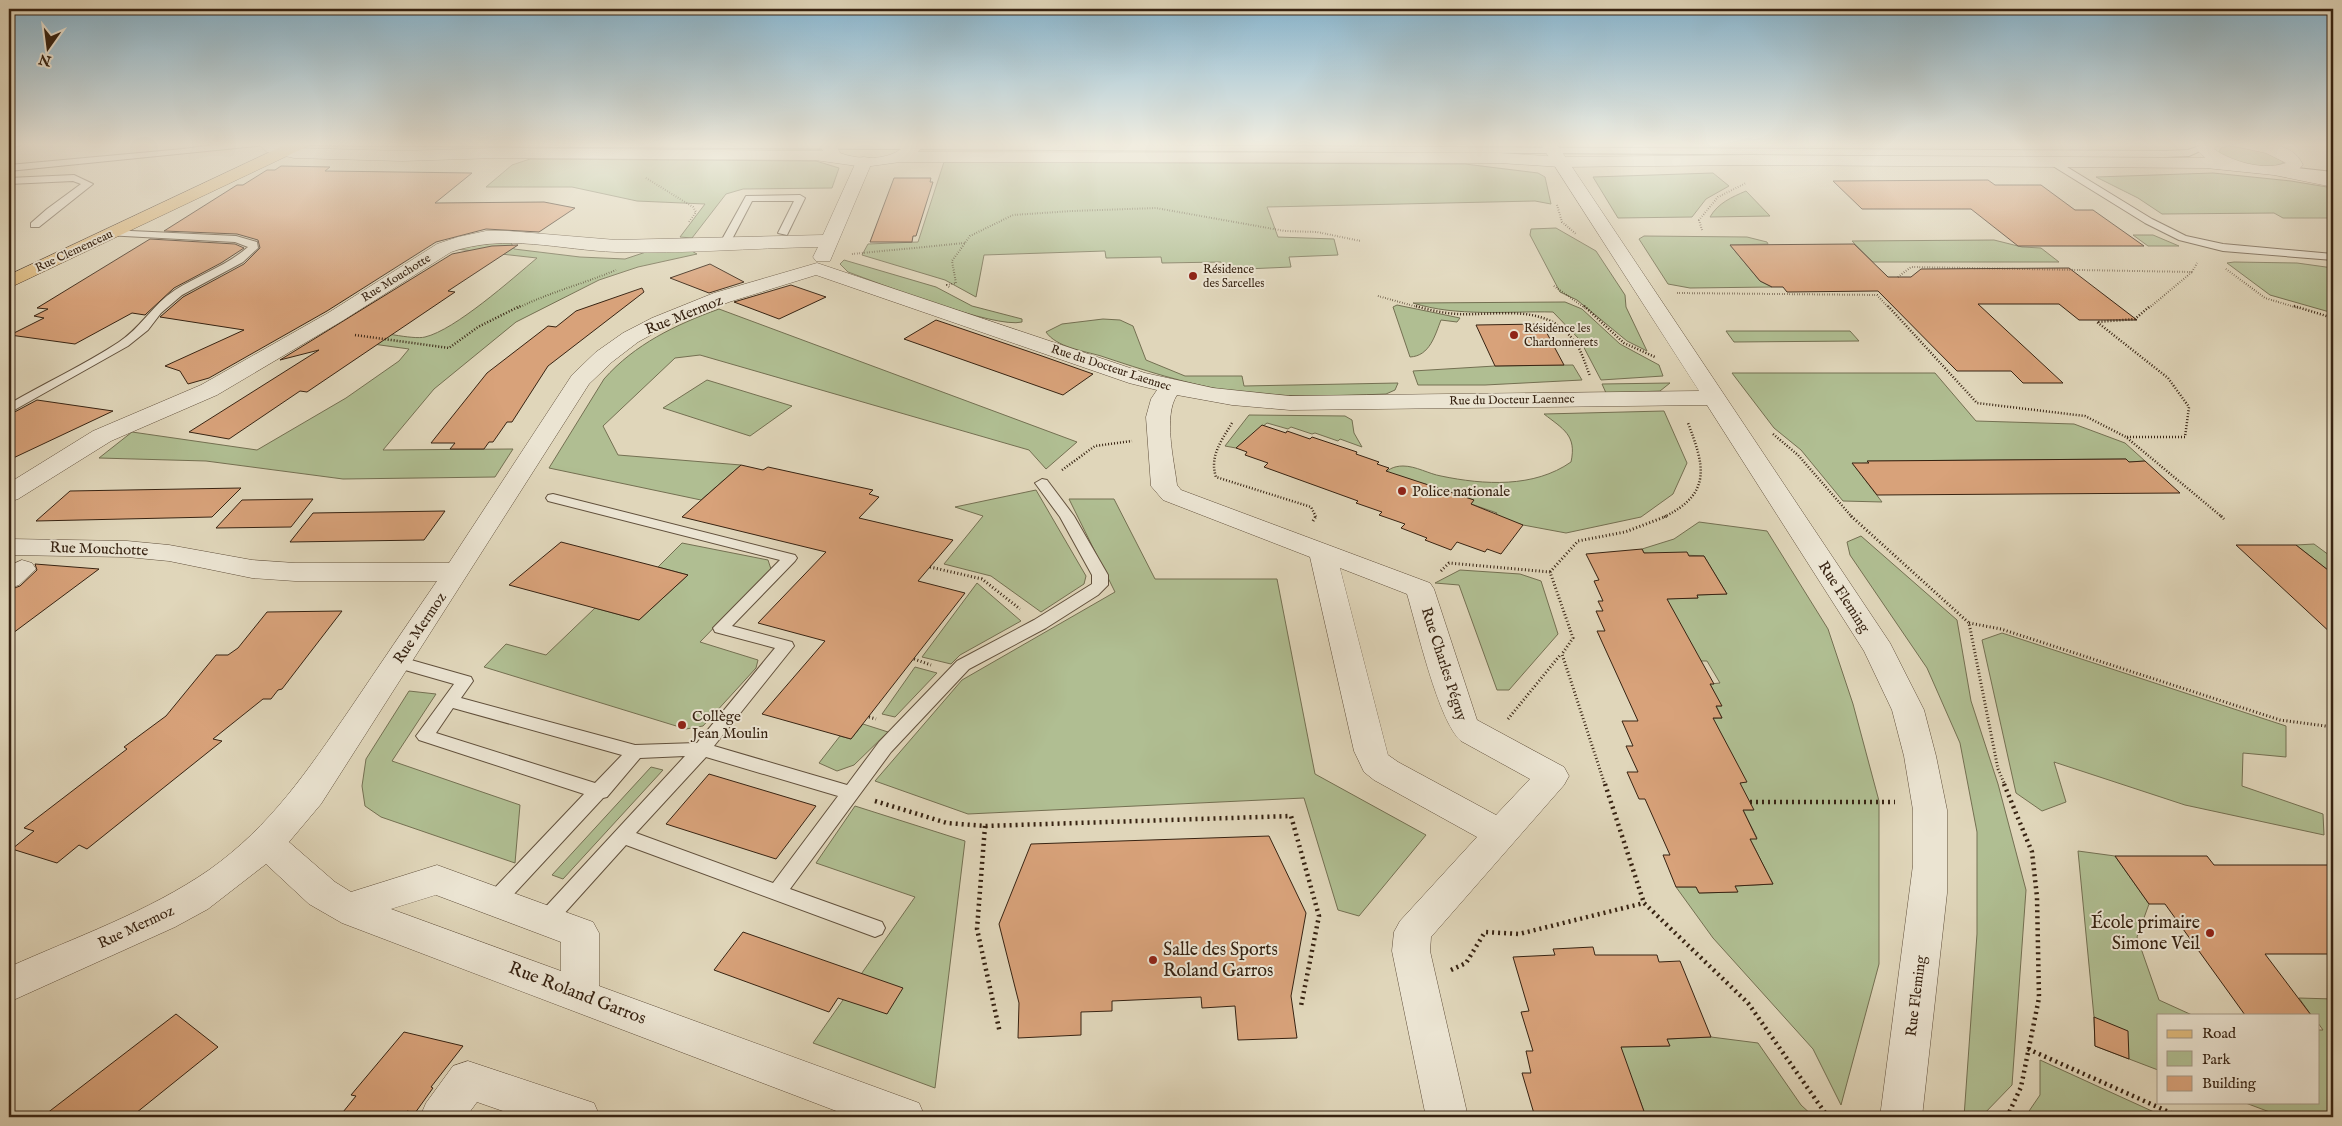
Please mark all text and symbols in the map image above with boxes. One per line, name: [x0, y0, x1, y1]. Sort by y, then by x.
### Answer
north arrow: [22, 22, 72, 72]
text: N: [37, 49, 54, 70]
street label: Rue Clemenceau: [33, 226, 115, 276]
street label: Rue Mouchotte: [359, 250, 434, 305]
place label: Résidence des Sarcelles: [1203, 262, 1264, 291]
marker: Résidence des Sarcelles: [1187, 270, 1199, 282]
street label: Rue Mermoz: [642, 291, 726, 339]
place label: Résidence les Chardonnerets: [1524, 321, 1598, 350]
marker: Résidence les Chardonnerets: [1508, 329, 1520, 341]
street label: Rue du Docteur Laennec: [1049, 341, 1173, 395]
street label: Rue du Docteur Laennec: [1449, 391, 1575, 409]
place label: Police nationale: [1412, 482, 1510, 501]
marker: Police nationale: [1396, 485, 1408, 497]
street label: Rue Mouchotte: [49, 538, 149, 560]
street label: Rue Fleming: [1814, 558, 1875, 637]
street label: Rue Mermoz: [389, 589, 451, 667]
street label: Rue Charles Péguy: [1417, 605, 1471, 724]
place label: Collège Jean Moulin: [690, 707, 768, 743]
marker: Collège Jean Moulin: [676, 719, 688, 731]
street label: Rue Mermoz: [95, 901, 177, 953]
place label: École primaire Simone Veil: [2091, 910, 2200, 956]
marker: École primaire Simone Veil: [2204, 927, 2216, 939]
place label: Salle des Sports Roland Garros: [1163, 939, 1278, 983]
marker: Salle des Sports Roland Garros: [1147, 954, 1159, 966]
street label: Rue Fleming: [1902, 954, 1930, 1038]
street label: Rue Roland Garros: [505, 957, 649, 1031]
legend: [2157, 1014, 2320, 1104]
text: Road: [2202, 1024, 2237, 1043]
text: Park: [2202, 1050, 2232, 1069]
text: Building: [2202, 1074, 2257, 1093]

